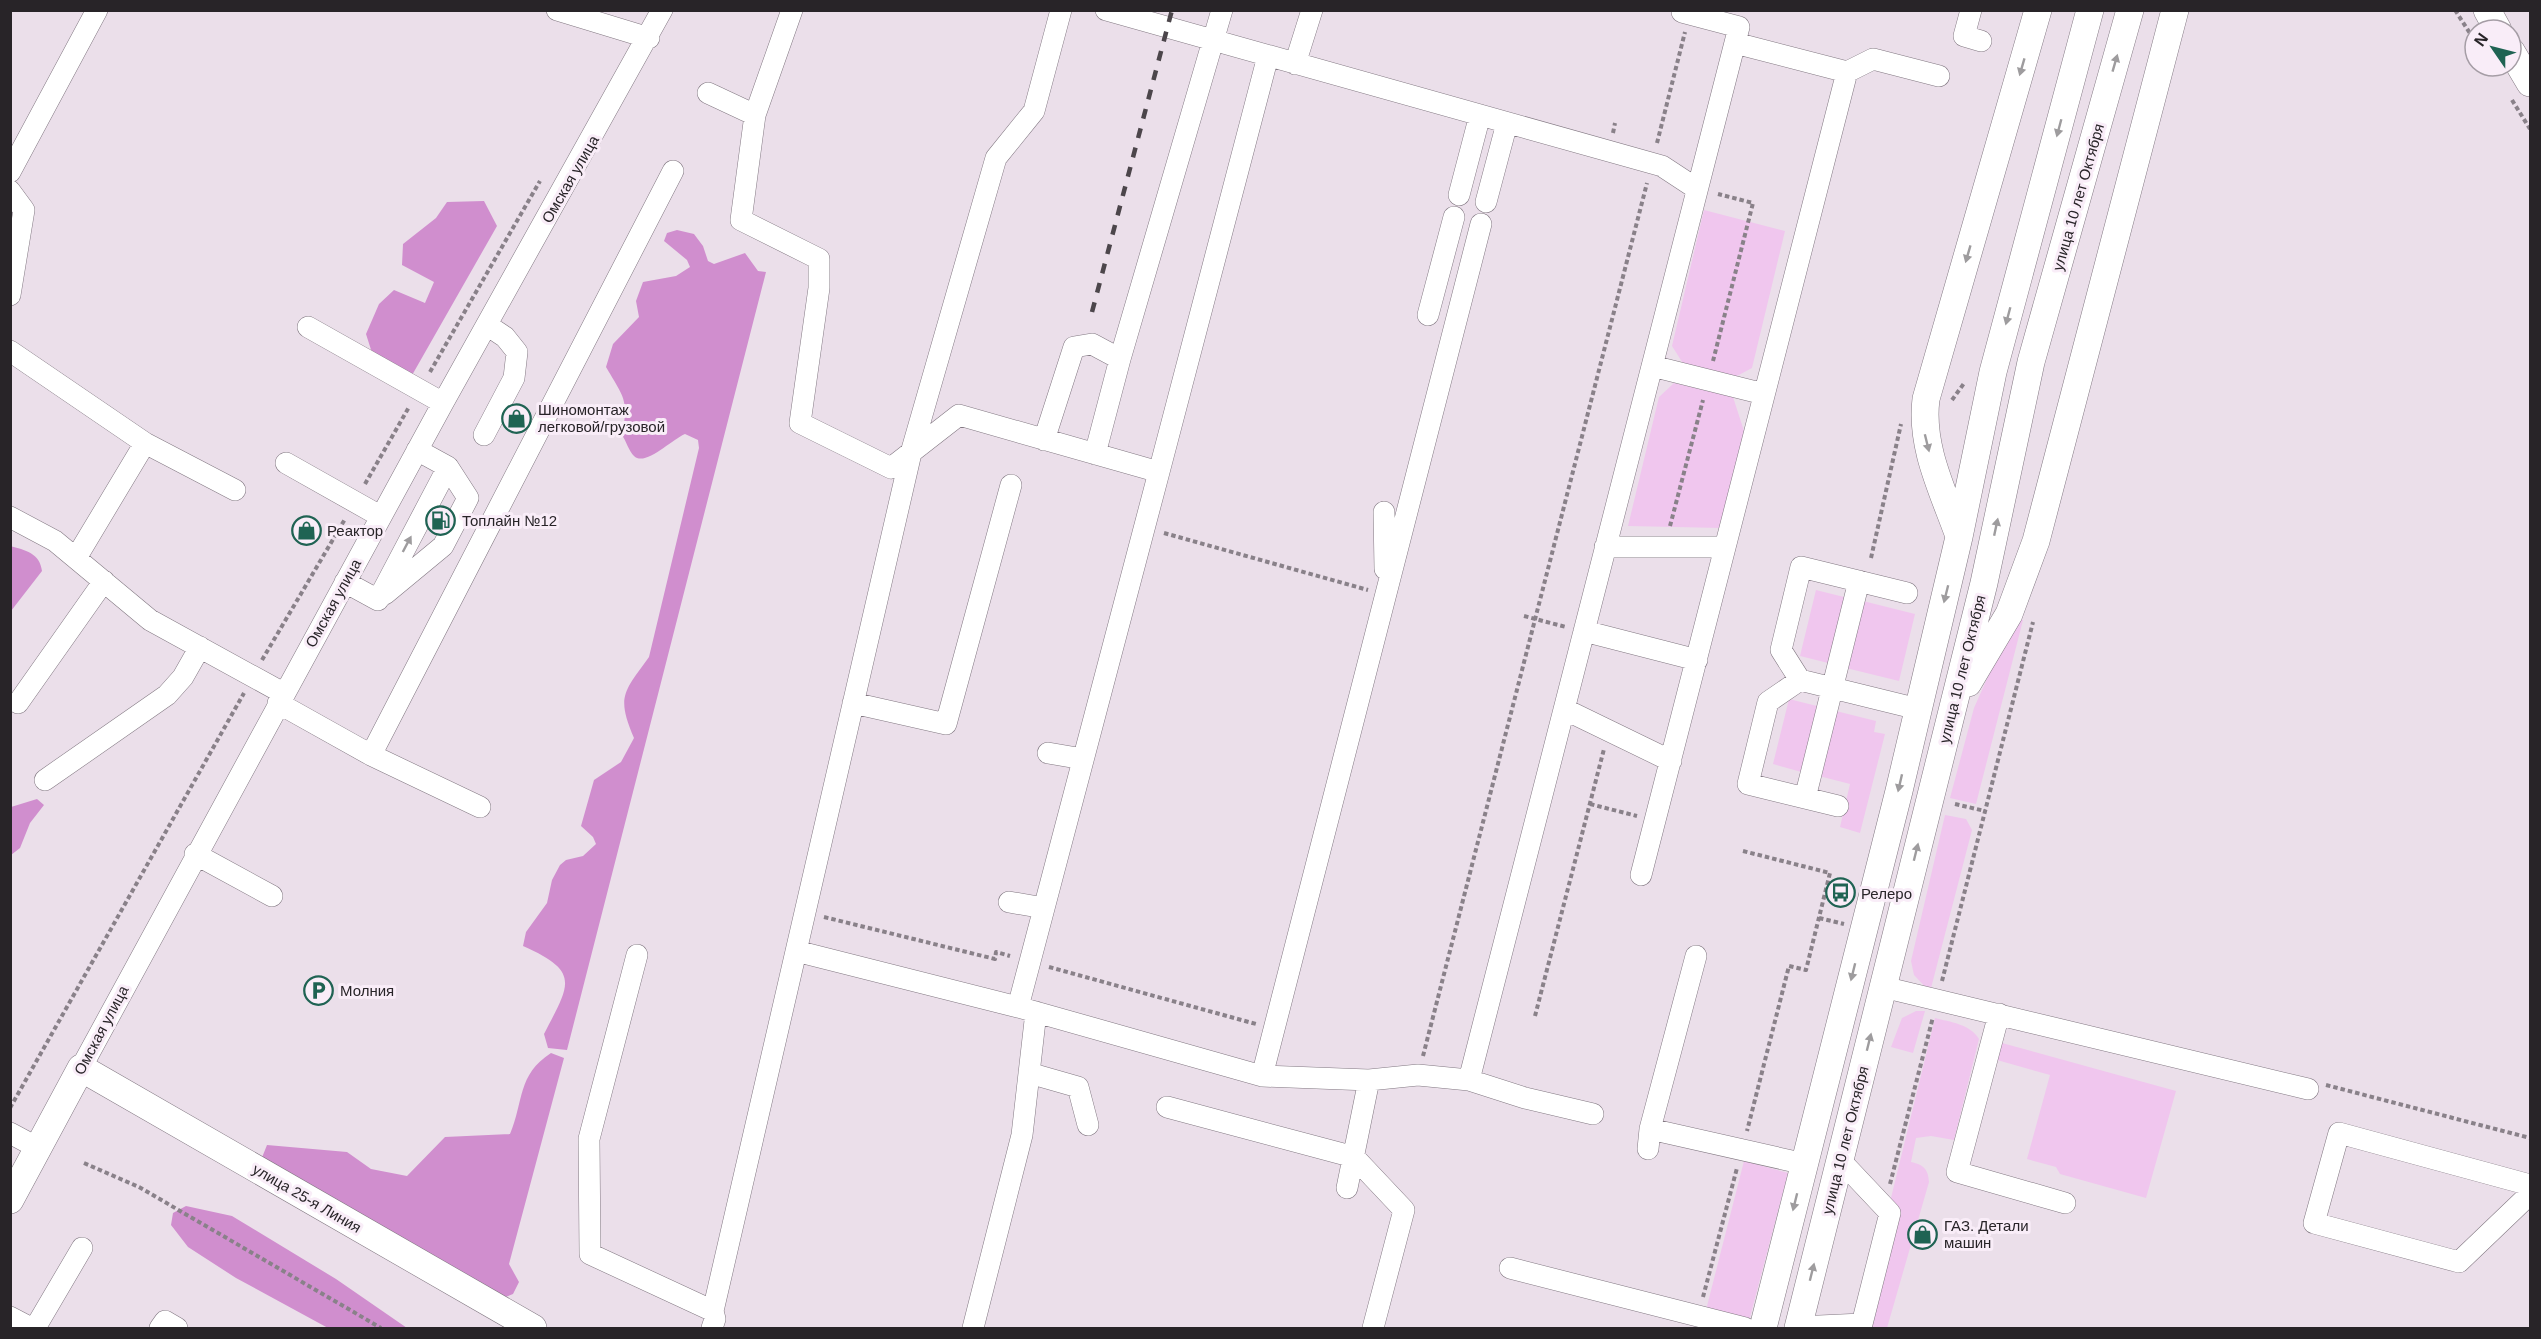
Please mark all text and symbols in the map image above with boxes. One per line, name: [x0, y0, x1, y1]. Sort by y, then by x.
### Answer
north arrow: [2463, 18, 2523, 78]
text: N: [2471, 30, 2491, 49]
one-way arrow: [2111, 54, 2120, 72]
one-way arrow: [2017, 58, 2026, 76]
one-way arrow: [2053, 119, 2063, 137]
street label: улица 10 лет Октября: [2049, 122, 2107, 272]
street label: Омская улица: [538, 132, 602, 226]
one-way arrow: [1963, 245, 1972, 263]
one-way arrow: [2003, 307, 2012, 325]
place label: Шиномонтаж легковой/грузовой: [538, 401, 665, 435]
shop icon: Шиномонтаж легковой/грузовой: [501, 402, 533, 434]
one-way arrow: [1923, 433, 1933, 452]
fuel station icon: Топлайн №12: [425, 504, 457, 536]
place label: Топлайн №12: [462, 512, 557, 529]
shop icon: Реактор: [290, 514, 322, 546]
one-way arrow: [1992, 518, 2001, 537]
place label: Реактор: [327, 522, 383, 539]
one-way arrow: [402, 536, 412, 553]
street label: Омская улица: [302, 555, 365, 650]
one-way arrow: [1940, 585, 1950, 603]
street label: улица 10 лет Октября: [1935, 593, 1989, 745]
one-way arrow: [1895, 774, 1905, 793]
one-way arrow: [1912, 843, 1922, 862]
bus stop icon: Релеро: [1824, 877, 1856, 909]
place label: Релеро: [1861, 885, 1912, 902]
one-way arrow: [1847, 963, 1857, 982]
parking icon: Молния: [303, 974, 335, 1006]
street label: Омская улица: [70, 982, 132, 1077]
place label: Молния: [340, 982, 394, 999]
one-way arrow: [1865, 1033, 1875, 1051]
street label: улица 10 лет Октября: [1818, 1064, 1872, 1216]
street label: улица 25-я Линия: [250, 1160, 364, 1236]
one-way arrow: [1789, 1193, 1799, 1211]
place label: ГАЗ. Детали машин: [1944, 1217, 2029, 1251]
shop icon: ГАЗ. Детали машин: [1907, 1218, 1939, 1250]
one-way arrow: [1808, 1263, 1818, 1281]

